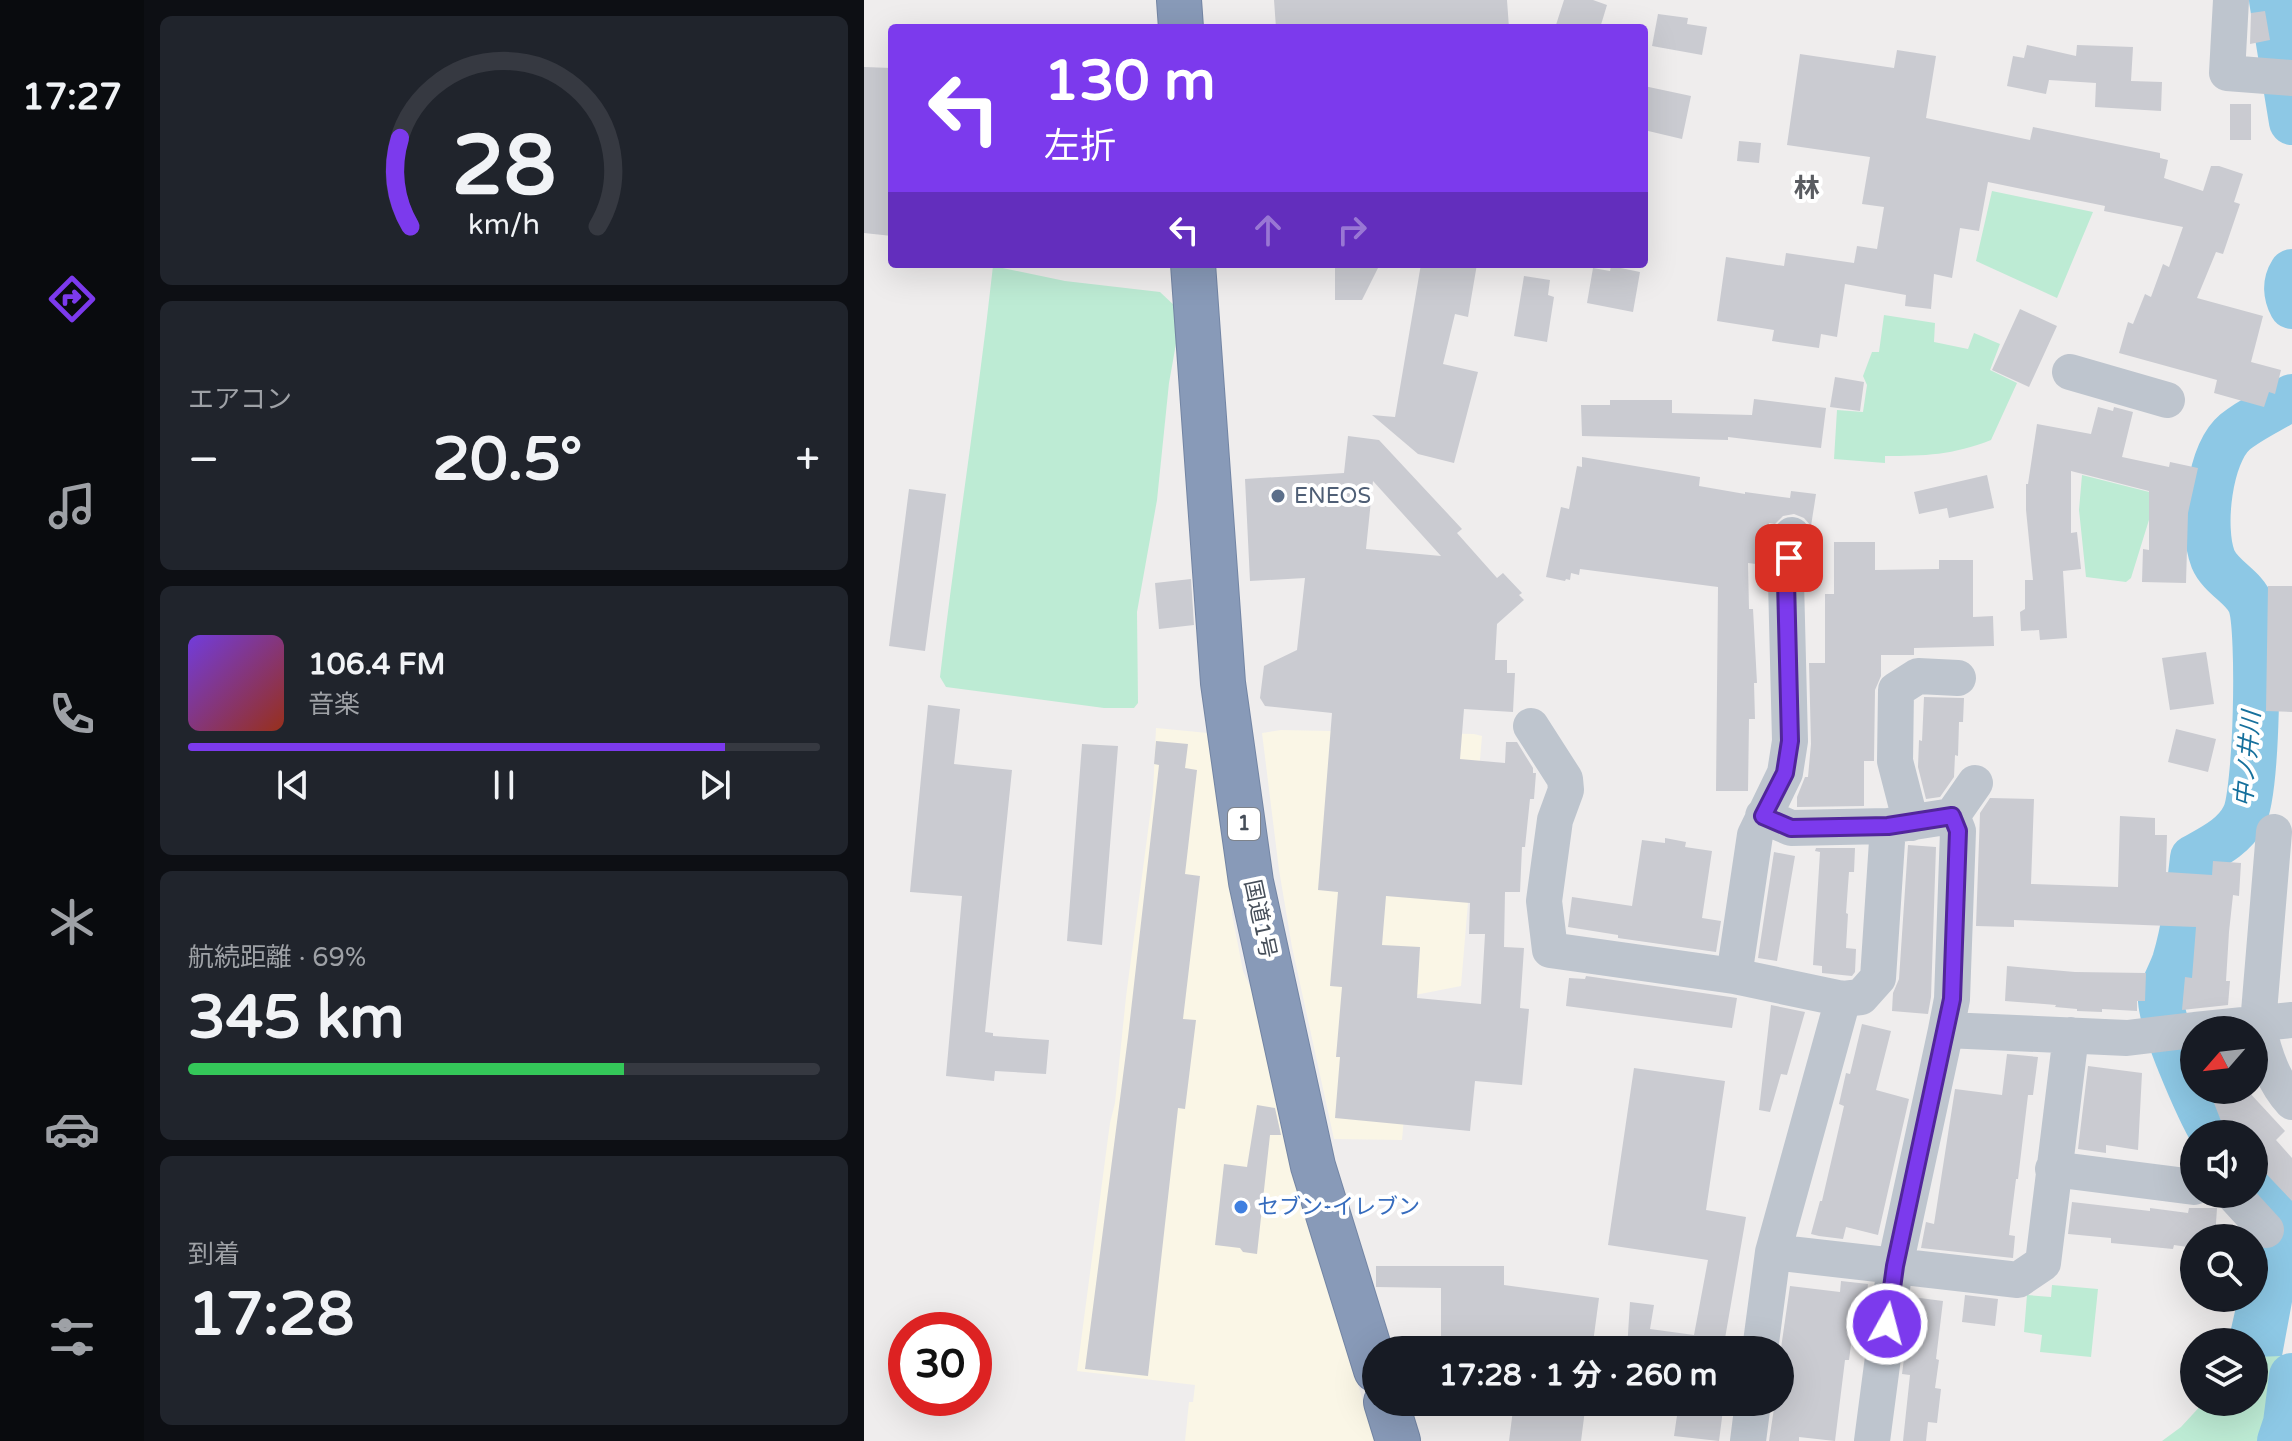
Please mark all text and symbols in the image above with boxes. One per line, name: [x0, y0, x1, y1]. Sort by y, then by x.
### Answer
text: 130 m: [1044, 48, 1215, 115]
icon: left: [912, 56, 1016, 160]
text: 17:27: [22, 76, 122, 119]
text: 28: [452, 116, 556, 216]
text: 左折: [1044, 125, 1116, 168]
district label: 林: [1794, 173, 1820, 204]
text: km/h: [468, 208, 540, 242]
icon: left: [1162, 208, 1206, 252]
icon: ahead: [1246, 208, 1290, 252]
icon: right: [1330, 208, 1374, 252]
icon: directions: [44, 271, 100, 327]
text: エアコン: [188, 384, 292, 415]
text: 20.5°: [432, 424, 582, 496]
text: −: [188, 434, 219, 487]
text: +: [795, 434, 820, 487]
icon: music: [44, 478, 100, 534]
place label: ENEOS: [1294, 483, 1371, 509]
marker: ENEOS: [1269, 487, 1287, 505]
pin: [1755, 524, 1823, 592]
icon: arrive: [1767, 536, 1811, 580]
text: 106.4 FM: [308, 646, 446, 683]
icon: phone: [44, 686, 100, 742]
text: 音楽: [308, 689, 360, 720]
water label: 中ノ井川: [2229, 707, 2267, 808]
icon: previous: [271, 763, 315, 807]
icon: pause: [482, 763, 526, 807]
icon: next: [693, 763, 737, 807]
road number: 1: [1228, 808, 1260, 840]
street label: 国道1号: [1239, 877, 1281, 961]
icon: climate: [44, 894, 100, 950]
text: 航続距離 · 69%: [188, 942, 366, 973]
text: 345 km: [188, 982, 404, 1054]
north arrow: [2180, 1016, 2268, 1104]
map controls: [2180, 1016, 2268, 1416]
icon: car: [44, 1101, 100, 1157]
button: sound: [2180, 1120, 2268, 1208]
place label: セブン-イレブン: [1257, 1194, 1420, 1220]
marker: セブン-イレブン: [1232, 1198, 1250, 1216]
button: search: [2180, 1224, 2268, 1312]
text: 到着: [188, 1239, 240, 1270]
text: 17:28: [188, 1279, 354, 1351]
position arrow: [1845, 1282, 1929, 1366]
icon: filters: [44, 1309, 100, 1365]
speed limit sign: 30: [888, 1312, 992, 1416]
button: layers: [2180, 1328, 2268, 1416]
text: 17:28 · 1 分 · 260 m: [1439, 1357, 1717, 1394]

